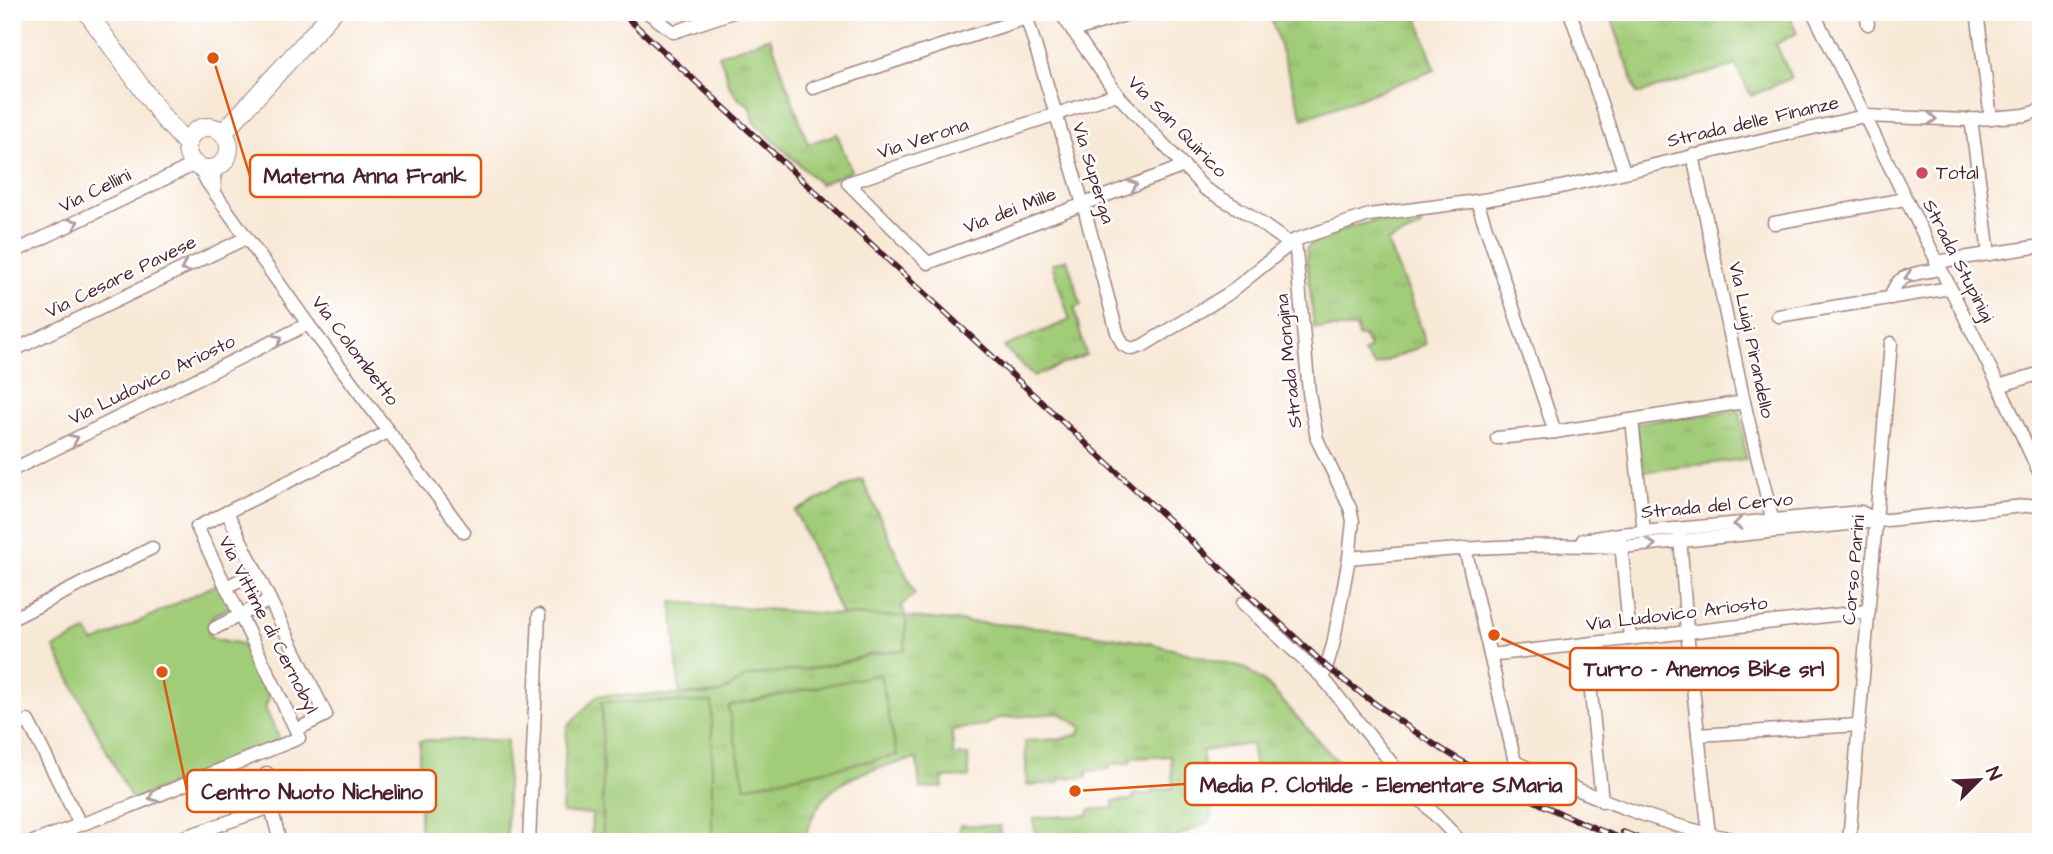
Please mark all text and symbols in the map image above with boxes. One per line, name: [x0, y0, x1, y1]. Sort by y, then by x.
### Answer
street label: Via San Quirico: [1121, 70, 1233, 185]
street label: Strada delle Finanze: [1665, 89, 1841, 155]
street label: Via Verona: [874, 111, 972, 166]
one-way arrow: [1927, 111, 1938, 127]
street label: Via Superga: [1064, 119, 1121, 228]
callout: Materna Anna Frank: [250, 155, 481, 197]
place label: Total: [1936, 160, 1979, 187]
street label: Via Cellini: [54, 162, 136, 220]
text: Materna Anna Frank: [264, 162, 467, 191]
marker: Total: [1914, 165, 1930, 181]
one-way arrow: [1127, 180, 1139, 194]
street label: Via dei Mille: [960, 181, 1060, 241]
street label: Strada Stupinigi: [1914, 195, 2001, 328]
one-way arrow: [67, 217, 79, 231]
street label: Via Cesare Pavese: [41, 229, 201, 325]
street label: Via Luigi Pirandello: [1720, 259, 1781, 421]
one-way arrow: [180, 260, 192, 274]
one-way arrow: [1904, 269, 1916, 283]
street label: Via Colombetto: [305, 290, 406, 412]
street label: Strada Mongina: [1268, 292, 1310, 429]
street label: Via Ludovico Ariosto: [64, 328, 240, 432]
one-way arrow: [271, 334, 283, 348]
one-way arrow: [67, 434, 79, 448]
street label: Strada del Cervo: [1640, 486, 1794, 526]
street label: Corso Parini: [1836, 514, 1872, 626]
one-way arrow: [1732, 516, 1744, 531]
street label: Via Vittime di Cernobyl: [210, 531, 325, 719]
one-way arrow: [1645, 537, 1657, 552]
street label: Via Ludovico Ariosto: [1585, 589, 1770, 639]
callout: Turro - Anemos Bike srl: [1570, 648, 1838, 690]
text: Turro - Anemos Bike srl: [1583, 655, 1825, 684]
north arrow: [1944, 746, 2014, 816]
callout: Media P. Clotilde - Elementare S.Maria: [1185, 763, 1576, 805]
text: N: [1978, 763, 2008, 785]
callout: Centro Nuoto Nichelino: [187, 770, 436, 812]
text: Media P. Clotilde - Elementare S.Maria: [1200, 771, 1563, 800]
text: Centro Nuoto Nichelino: [201, 778, 423, 807]
one-way arrow: [148, 789, 160, 803]

